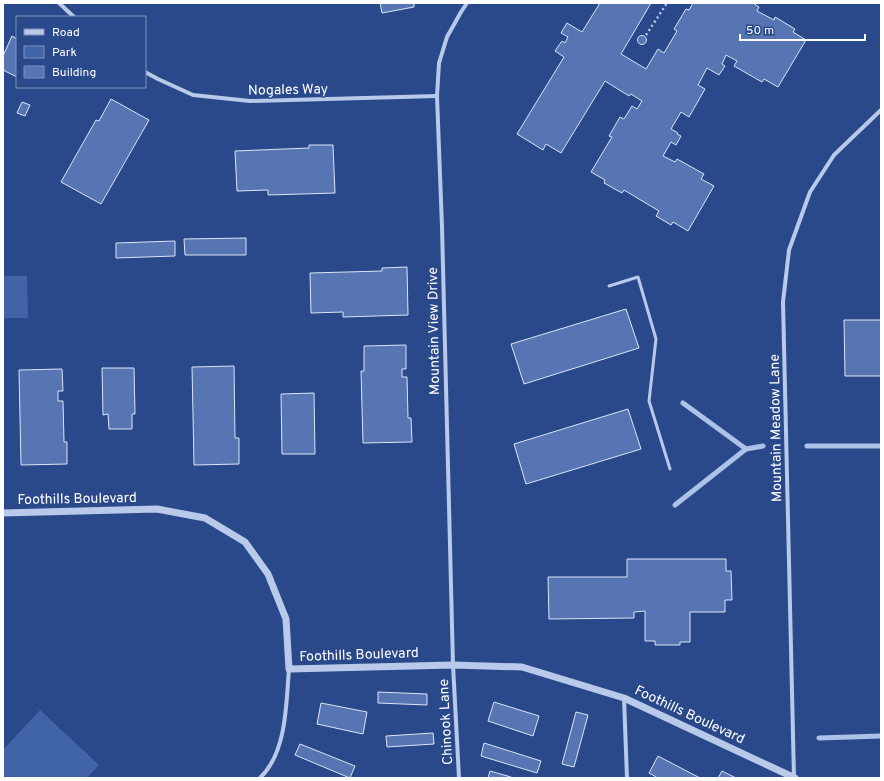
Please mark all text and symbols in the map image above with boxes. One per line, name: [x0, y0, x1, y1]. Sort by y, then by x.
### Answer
legend: [16, 16, 146, 88]
scale bar: [740, 16, 865, 42]
text: 50 m: [746, 23, 774, 39]
text: Road: [52, 25, 80, 41]
text: Park: [52, 45, 77, 61]
text: Building: [52, 65, 96, 81]
street label: Nogales Way: [248, 81, 328, 100]
street label: Mountain View Drive: [425, 267, 444, 395]
street label: Mountain Meadow Lane: [767, 354, 786, 502]
street label: Foothills Boulevard: [17, 490, 137, 509]
street label: Foothills Boulevard: [299, 645, 419, 666]
street label: Chinook Lane: [436, 678, 457, 765]
street label: Foothills Boulevard: [632, 682, 747, 748]

